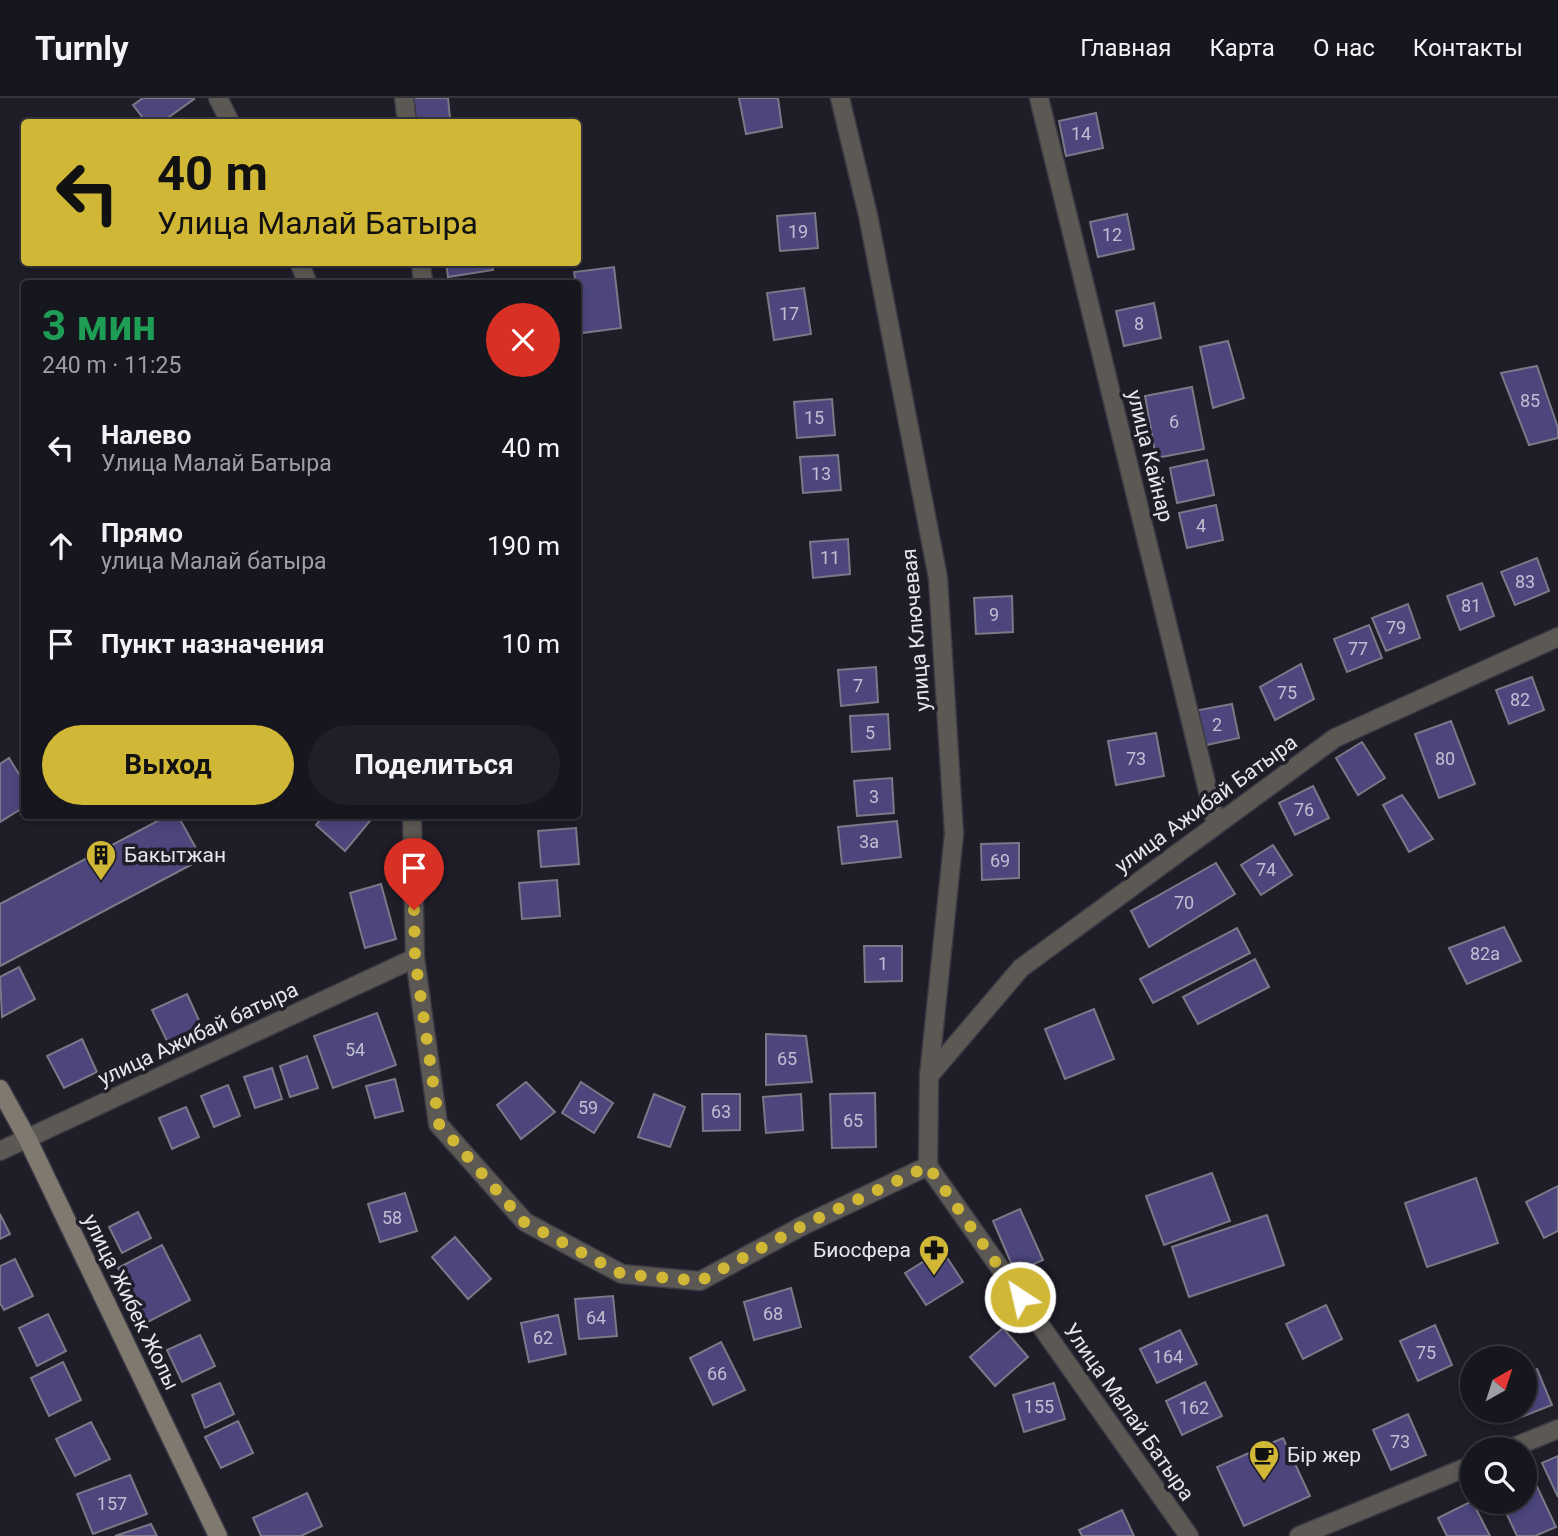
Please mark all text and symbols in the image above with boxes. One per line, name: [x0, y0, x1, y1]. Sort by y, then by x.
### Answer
text: Turnly: [35, 29, 129, 68]
text: Главная: [1080, 34, 1171, 62]
text: Карта: [1209, 34, 1275, 62]
text: О нас: [1313, 34, 1375, 62]
text: Контакты: [1413, 34, 1523, 62]
house number: 14: [1071, 123, 1091, 144]
text: 40 m: [157, 145, 268, 202]
icon: left: [42, 147, 133, 238]
text: Улица Малай Батыра: [157, 204, 478, 242]
house number: 19: [788, 221, 808, 242]
house number: 12: [1102, 224, 1122, 245]
text: 3 мин: [42, 301, 156, 350]
button: close: [486, 303, 560, 377]
house number: 17: [779, 303, 799, 324]
house number: 8: [1134, 313, 1144, 334]
text: 240 m · 11:25: [42, 352, 181, 379]
street label: улица Кайнар: [1122, 387, 1178, 525]
house number: 85: [1520, 390, 1540, 411]
house number: 15: [804, 407, 824, 428]
house number: 6: [1169, 411, 1179, 432]
text: Налево: [101, 420, 191, 450]
icon: left: [42, 429, 80, 467]
text: 40 m: [502, 433, 560, 463]
text: Улица Малай Батыра: [101, 450, 332, 477]
house number: 13: [811, 463, 831, 484]
house number: 4: [1196, 515, 1206, 536]
text: Прямо: [101, 518, 183, 548]
icon: ahead: [42, 527, 80, 565]
text: 190 m: [487, 531, 560, 561]
house number: 11: [820, 547, 840, 568]
text: улица Малай батыра: [101, 548, 327, 575]
street label: улица Ключевая: [897, 548, 935, 712]
house number: 83: [1515, 571, 1535, 592]
house number: 81: [1461, 595, 1481, 616]
house number: 9: [989, 604, 999, 625]
house number: 79: [1386, 617, 1406, 638]
icon: arrive: [42, 625, 80, 663]
text: Пункт назначения: [101, 629, 325, 659]
text: 10 m: [502, 629, 560, 659]
house number: 77: [1348, 638, 1368, 659]
house number: 7: [853, 675, 863, 696]
house number: 75: [1277, 682, 1297, 703]
house number: 82: [1510, 689, 1530, 710]
house number: 2: [1212, 714, 1222, 735]
house number: 5: [865, 722, 875, 743]
button: Выход: [42, 725, 294, 805]
button: Поделиться: [308, 725, 560, 805]
street label: улица Ажибай Батыра: [1110, 730, 1302, 878]
house number: 73: [1126, 748, 1146, 769]
house number: 80: [1435, 748, 1455, 769]
house number: 3: [869, 786, 879, 807]
house number: 76: [1294, 799, 1314, 820]
house number: 3а: [859, 831, 879, 852]
building icon: Бакытжан: [84, 838, 118, 882]
pin: [384, 838, 444, 910]
place label: Бакытжан: [124, 843, 226, 867]
icon: arrive: [395, 849, 433, 887]
house number: 69: [990, 850, 1010, 871]
house number: 74: [1256, 859, 1276, 880]
house number: 70: [1174, 892, 1194, 913]
house number: 82а: [1470, 943, 1500, 964]
house number: 1: [878, 953, 888, 974]
street label: улица Ажибай батыра: [94, 977, 302, 1091]
house number: 54: [345, 1039, 365, 1060]
house number: 65: [777, 1048, 797, 1069]
house number: 59: [578, 1097, 598, 1118]
house number: 63: [711, 1101, 731, 1122]
house number: 65: [843, 1110, 863, 1131]
house number: 58: [382, 1207, 402, 1228]
street label: улица Жибек Жолы: [78, 1210, 184, 1394]
pharmacy icon: Биосфера: [917, 1233, 951, 1277]
place label: Биосфера: [813, 1238, 911, 1262]
position arrow: [983, 1260, 1057, 1334]
house number: 68: [763, 1303, 783, 1324]
house number: 64: [586, 1307, 606, 1328]
street label: Улица Малай Батыра: [1059, 1319, 1199, 1505]
house number: 62: [533, 1327, 553, 1348]
house number: 75: [1416, 1342, 1436, 1363]
house number: 164: [1153, 1346, 1183, 1367]
north arrow: [1460, 1346, 1536, 1423]
map controls: [1460, 1346, 1537, 1514]
house number: 66: [707, 1363, 727, 1384]
house number: 155: [1024, 1396, 1054, 1417]
house number: 162: [1179, 1397, 1209, 1418]
house number: 73: [1390, 1431, 1410, 1452]
button: search: [1460, 1437, 1537, 1514]
cafe icon: Бір жер: [1247, 1438, 1281, 1482]
place label: Бір жер: [1287, 1443, 1361, 1467]
house number: 157: [97, 1493, 127, 1514]

